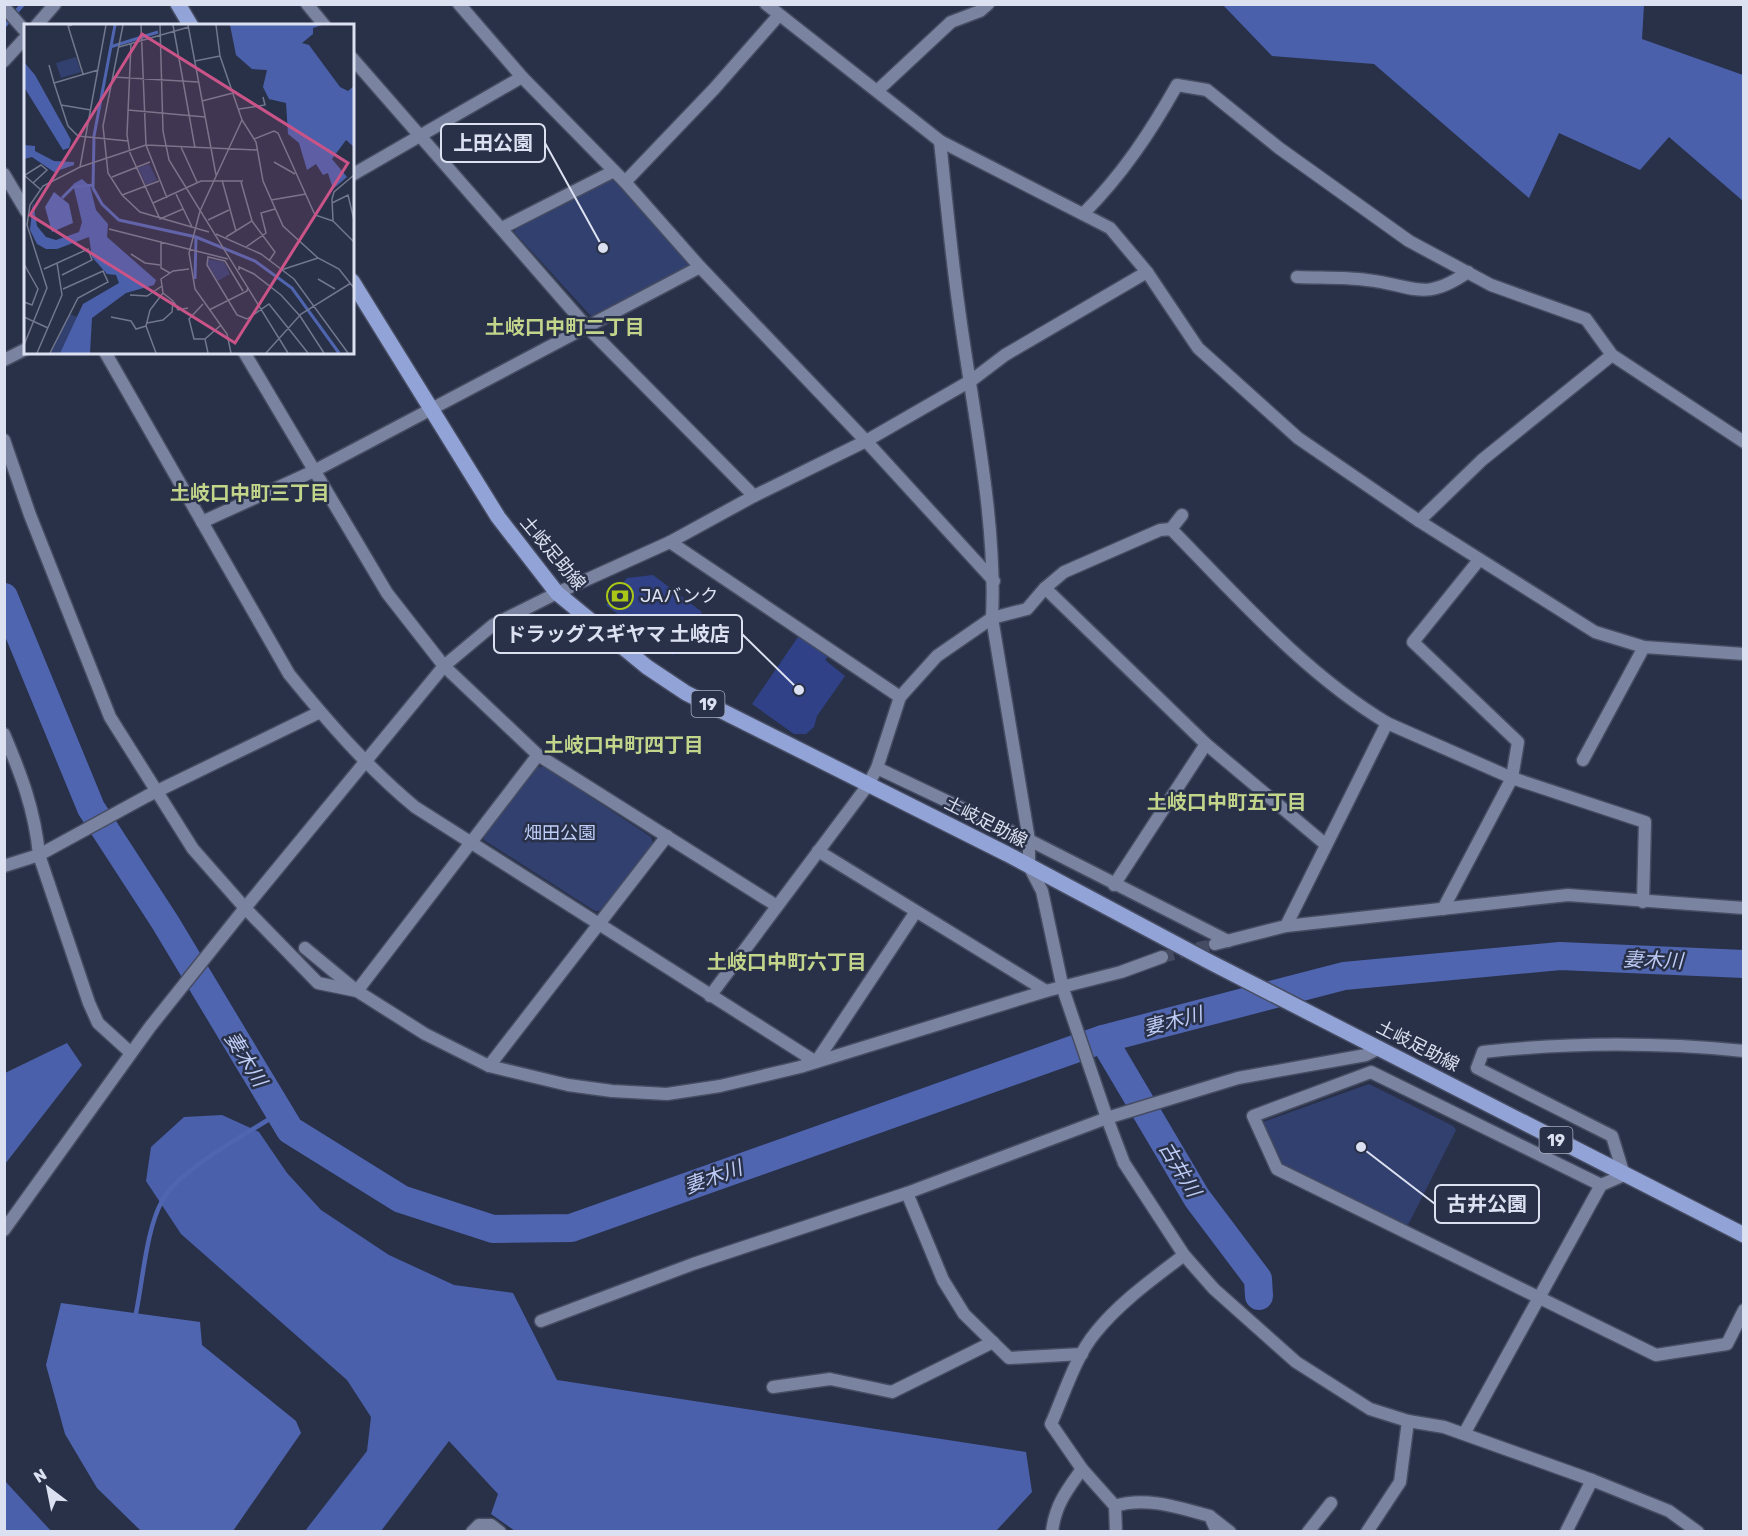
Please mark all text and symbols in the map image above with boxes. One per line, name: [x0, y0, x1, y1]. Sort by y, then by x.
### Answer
inset map: [24, 24, 354, 354]
callout: 上田公園: [441, 124, 545, 162]
text: 上田公園: [453, 131, 533, 155]
district label: 土岐口中町二丁目: [485, 315, 645, 339]
district label: 土岐口中町三丁目: [170, 481, 330, 505]
street label: 土岐足助線: [516, 511, 590, 595]
bank icon: JAバンク: [605, 581, 635, 611]
place label: JAバンク: [640, 585, 718, 607]
callout: ドラッグスギヤマ 土岐店: [494, 615, 742, 653]
text: ドラッグスギヤマ 土岐店: [506, 622, 730, 646]
road number: 19: [692, 691, 724, 717]
district label: 土岐口中町四丁目: [544, 733, 704, 757]
district label: 土岐口中町五丁目: [1147, 790, 1307, 814]
street label: 土岐足助線: [941, 792, 1031, 852]
park label: 畑田公園: [524, 822, 596, 844]
water label: 妻木川: [1623, 947, 1685, 973]
district label: 土岐口中町六丁目: [707, 950, 867, 974]
water label: 妻木川: [1141, 1001, 1207, 1040]
street label: 土岐足助線: [1373, 1016, 1463, 1076]
water label: 妻木川: [220, 1027, 273, 1092]
road number: 19: [1540, 1127, 1572, 1153]
water label: 古井川: [1154, 1137, 1207, 1203]
water label: 妻木川: [681, 1155, 747, 1199]
callout: 古井公園: [1435, 1185, 1539, 1223]
text: 古井公園: [1447, 1192, 1527, 1216]
north arrow: [18, 1458, 78, 1518]
text: N: [30, 1465, 50, 1487]

